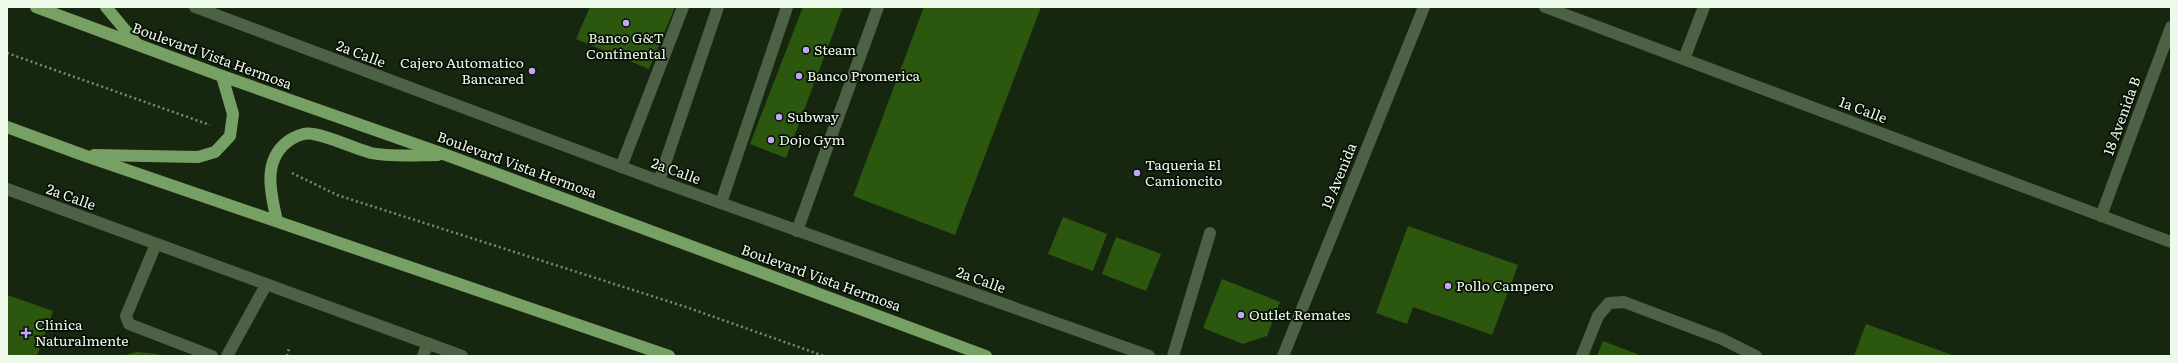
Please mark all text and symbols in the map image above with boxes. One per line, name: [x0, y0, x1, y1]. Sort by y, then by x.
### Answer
street label: Boulevard Vista Hermosa: [130, 17, 295, 93]
marker: Banco G&T Continental: [621, 18, 631, 28]
place label: Banco G&T Continental: [586, 27, 666, 63]
street label: 2a Calle: [334, 35, 389, 72]
place label: Steam: [814, 39, 856, 59]
marker: Steam: [801, 45, 811, 55]
place label: Cajero Automatico Bancared: [400, 52, 524, 88]
place label: Banco Promerica: [807, 65, 921, 85]
marker: Cajero Automatico Bancared: [527, 66, 537, 76]
marker: Banco Promerica: [794, 71, 804, 81]
street label: 18 Avenida B: [2098, 74, 2145, 158]
street label: 1a Calle: [1837, 91, 1890, 127]
place label: Subway: [787, 106, 840, 126]
marker: Subway: [774, 112, 784, 122]
street label: Boulevard Vista Hermosa: [435, 126, 600, 202]
place label: Dojo Gym: [779, 129, 846, 149]
marker: Dojo Gym: [766, 135, 776, 145]
street label: 19 Avenida: [1316, 139, 1361, 212]
street label: 2a Calle: [649, 152, 704, 188]
place label: Taqueria El Camioncito: [1145, 154, 1223, 190]
marker: Taqueria El Camioncito: [1132, 168, 1142, 178]
street label: 2a Calle: [44, 178, 99, 214]
street label: Boulevard Vista Hermosa: [739, 239, 904, 315]
street label: 2a Calle: [954, 261, 1009, 297]
place label: Pollo Campero: [1456, 275, 1554, 295]
marker: Pollo Campero: [1443, 281, 1453, 291]
place label: Outlet Remates: [1249, 304, 1350, 324]
marker: Outlet Remates: [1236, 310, 1246, 320]
place label: Clínica Naturalmente: [35, 314, 129, 350]
marker: Clínica Naturalmente: [20, 327, 32, 339]

